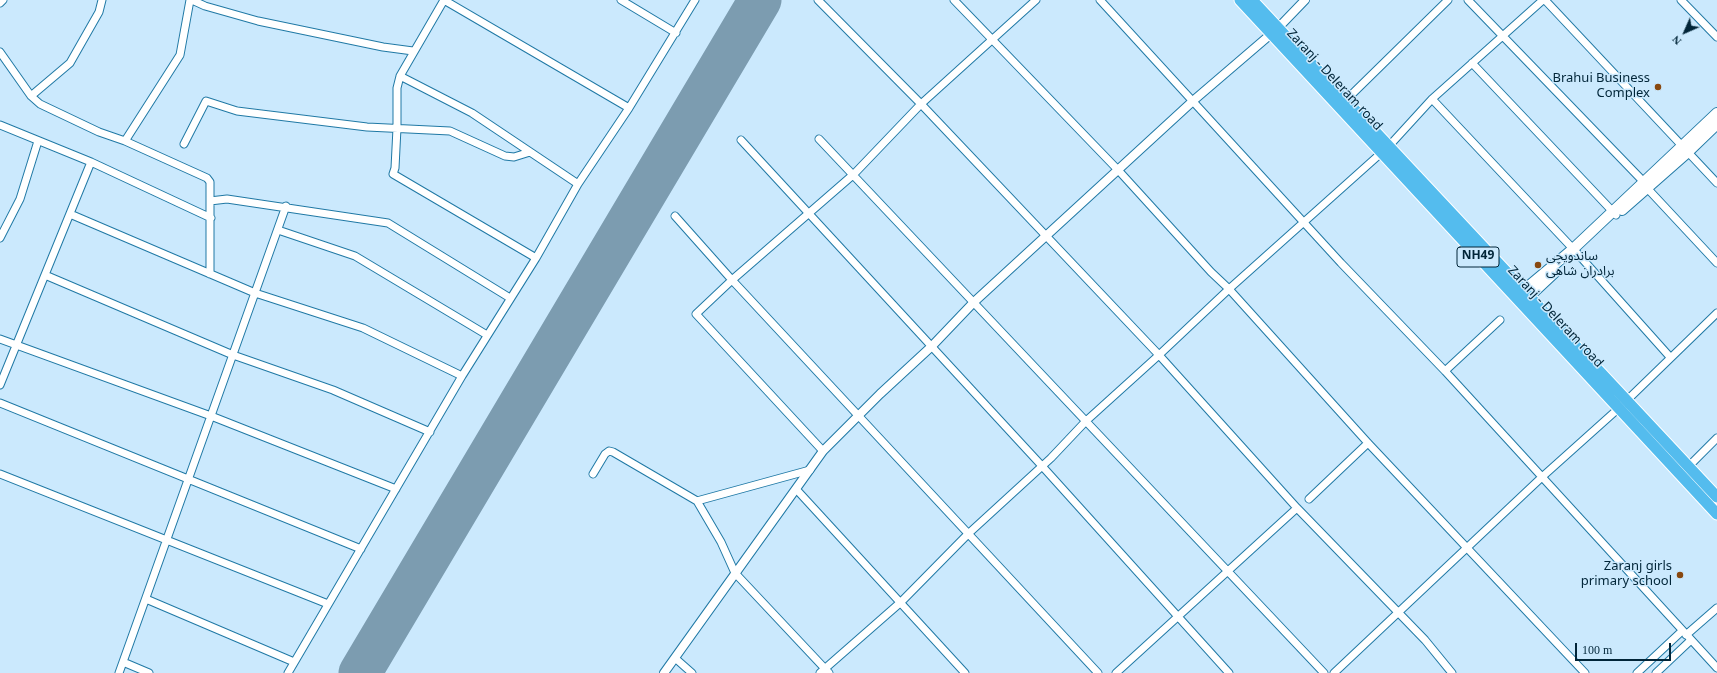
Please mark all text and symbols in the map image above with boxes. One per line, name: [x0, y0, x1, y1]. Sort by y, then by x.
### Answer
north arrow: [1665, 12, 1705, 52]
street label: Zaranj - Deleram road: [1282, 27, 1384, 135]
text: N: [1669, 33, 1684, 48]
place label: Brahui Business Complex: [1552, 72, 1650, 103]
marker: Brahui Business Complex: [1653, 82, 1663, 92]
road number: NH49: [1457, 247, 1499, 267]
place label: ساندویچی برادران شاهی: [1546, 250, 1614, 281]
marker: ساندویچی برادران شاهی: [1533, 260, 1543, 270]
street label: Zaranj - Deleram road: [1503, 264, 1605, 372]
place label: Zaranj girls primary school: [1581, 560, 1672, 591]
marker: Zaranj girls primary school: [1675, 570, 1685, 580]
scale bar: [1577, 635, 1673, 661]
text: 100 m: [1582, 643, 1612, 657]

